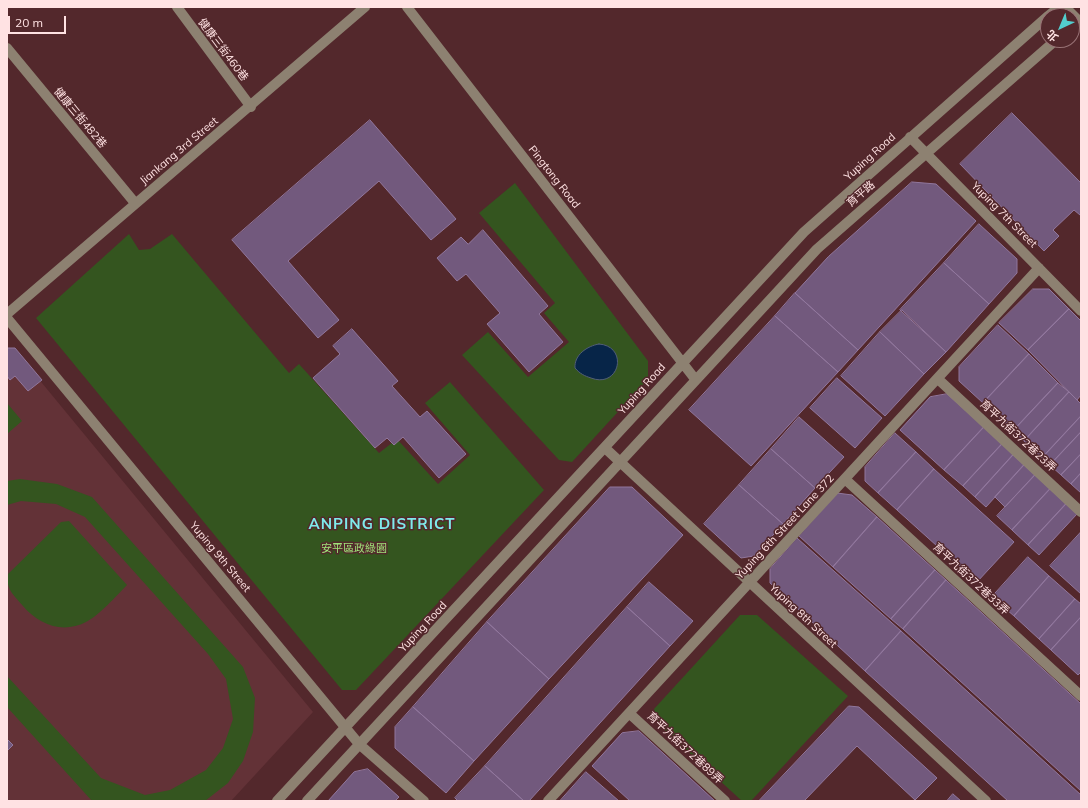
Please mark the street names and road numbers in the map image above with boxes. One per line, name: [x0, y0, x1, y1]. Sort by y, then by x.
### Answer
street label: 健康三街460巷: [195, 16, 251, 84]
street label: 健康三街482巷: [51, 85, 109, 151]
street label: Jiankang 3rd Street: [137, 114, 221, 188]
street label: Yuping Road: [842, 131, 898, 183]
street label: Pingtong Road: [525, 143, 583, 211]
street label: 育平路: [844, 178, 878, 210]
street label: Yuping 7th Street: [968, 179, 1040, 251]
street label: Yuping Road: [616, 361, 668, 417]
street label: 育平九街372巷23弄: [977, 397, 1059, 475]
street label: Yuping 6th Street Lane 372: [733, 472, 837, 582]
street label: Yuping 9th Street: [187, 519, 253, 595]
street label: 育平九街372巷33弄: [930, 540, 1012, 618]
street label: Yuping 8th Street: [766, 581, 840, 651]
street label: Yuping Road: [396, 599, 450, 655]
street label: 育平九街372巷89弄: [644, 709, 726, 787]

